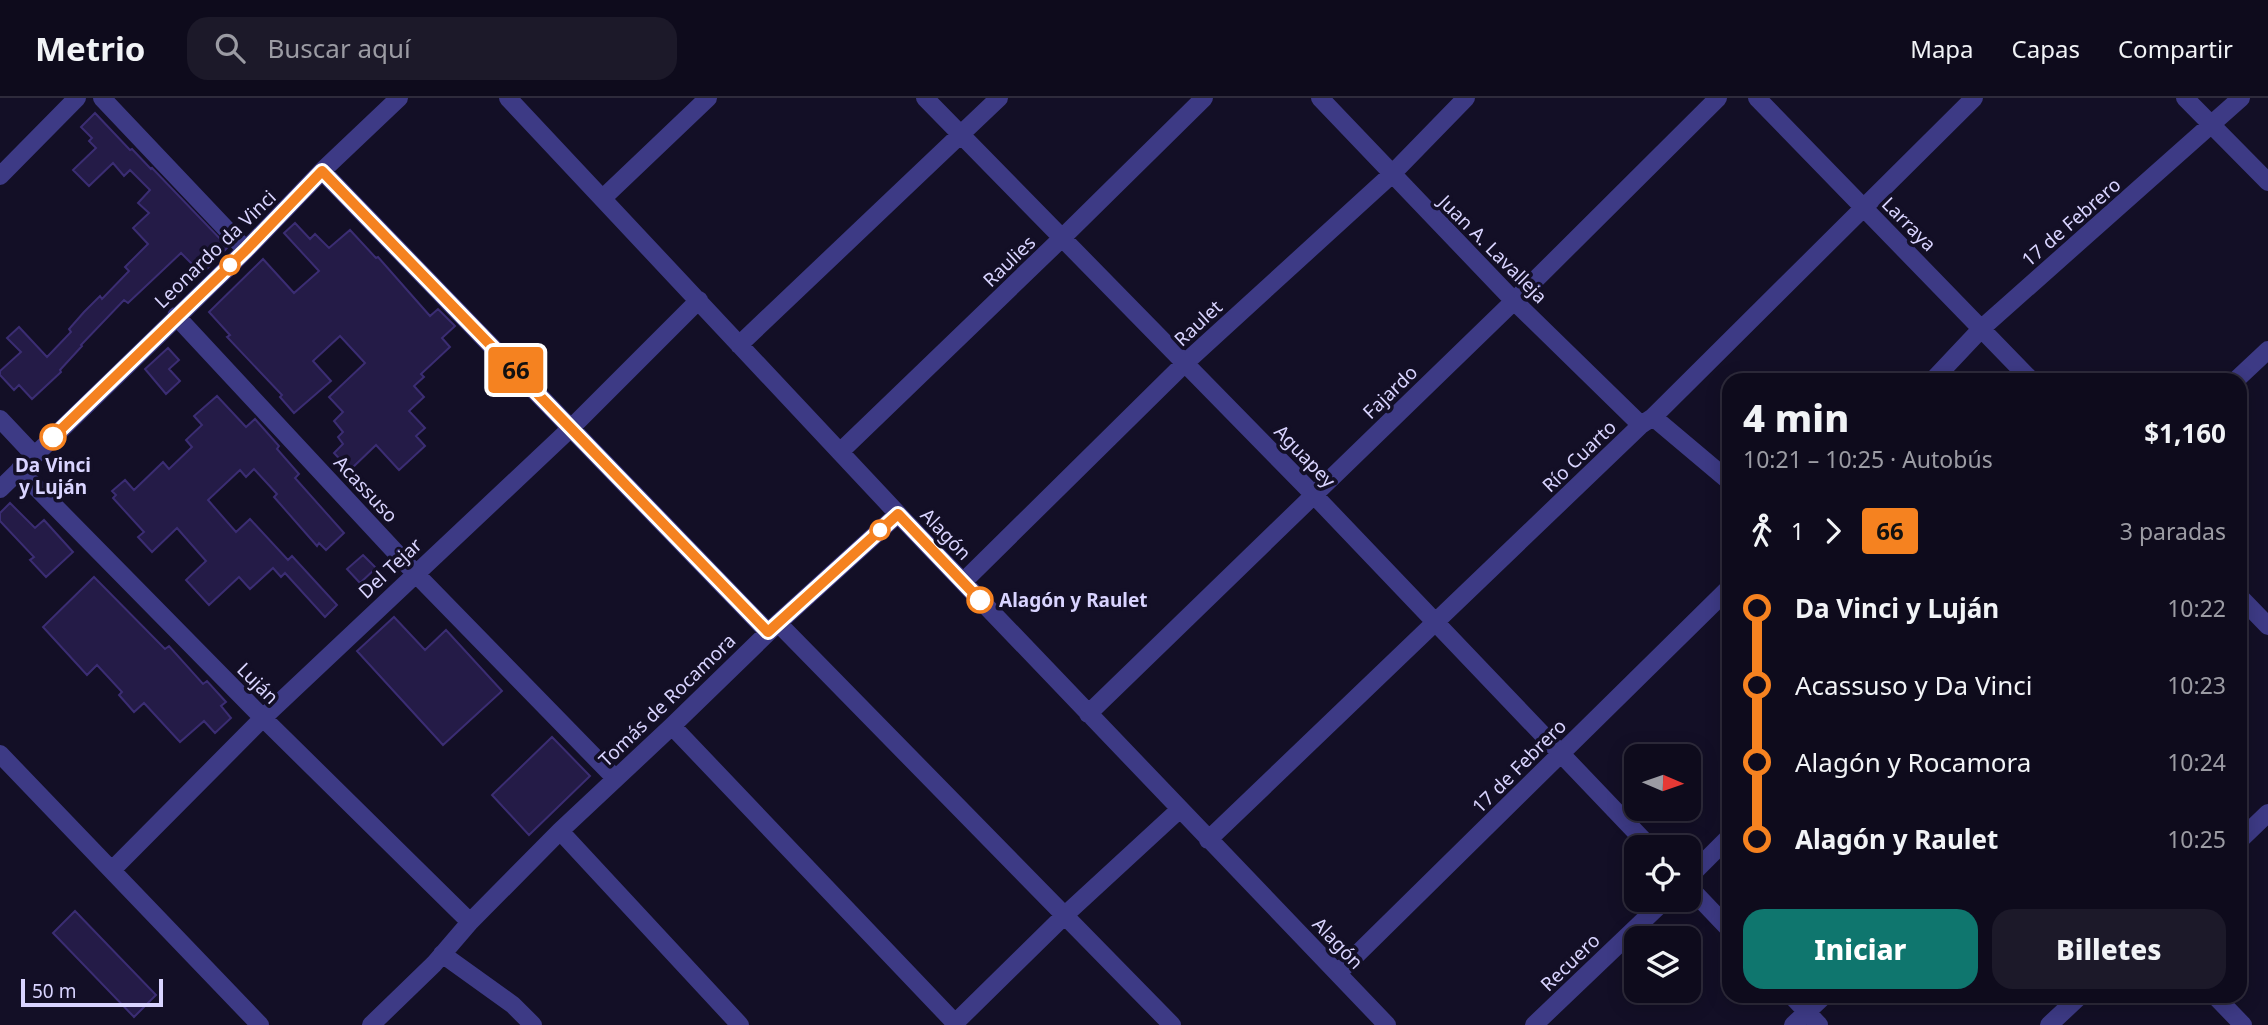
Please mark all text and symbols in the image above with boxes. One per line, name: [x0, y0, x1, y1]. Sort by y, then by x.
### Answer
search box: [187, 17, 677, 80]
text: Metrio: [35, 26, 145, 71]
icon: search: [211, 29, 249, 67]
text: Buscar aquí: [267, 30, 411, 66]
text: Mapa: [1910, 32, 1974, 65]
text: Capas: [2012, 32, 2080, 65]
text: Compartir: [2118, 32, 2233, 65]
street label: 17 de Febrero: [2016, 172, 2126, 272]
street label: Leonardo da Vinci: [149, 184, 281, 314]
street label: Juan A. Lavalleja: [1432, 188, 1553, 309]
street label: Larraya: [1876, 191, 1942, 257]
street label: Raulies: [977, 229, 1041, 293]
unlabelled marker: [220, 255, 240, 275]
street label: Raulet: [1168, 294, 1228, 352]
line badge: 66: [484, 347, 548, 393]
text: 66: [502, 353, 530, 386]
street label: Fajardo: [1357, 359, 1423, 425]
text: 4 min: [1743, 391, 1849, 443]
street label: Río Cuarto: [1536, 414, 1622, 498]
text: $1,160: [2144, 415, 2226, 451]
street label: Aguapey: [1269, 419, 1342, 493]
marker: Da Vinci y Luján: [40, 424, 66, 450]
text: 10:21 – 10:25 · Autobús: [1743, 443, 1993, 475]
street label: Acassuso: [328, 450, 404, 528]
place label: Da Vinci y Luján: [15, 452, 91, 500]
street label: Alagón: [915, 502, 977, 566]
icon: walk: [1743, 512, 1781, 550]
icon: forward: [1814, 512, 1852, 550]
text: 66: [1876, 514, 1904, 547]
text: 1: [1791, 515, 1804, 547]
text: 3 paradas: [2120, 515, 2226, 547]
unlabelled marker: [870, 520, 890, 540]
street label: Del Tejar: [353, 532, 427, 604]
marker: Alagón y Raulet: [967, 587, 993, 613]
place label: Alagón y Raulet: [999, 587, 1148, 613]
text: Da Vinci y Luján: [1795, 590, 1999, 626]
text: 10:22: [2167, 592, 2226, 624]
street label: Tomás de Rocamora: [593, 628, 741, 772]
street label: Luján: [231, 656, 285, 710]
text: Acassuso y Da Vinci: [1795, 667, 2033, 703]
text: 10:23: [2167, 669, 2226, 701]
street label: 17 de Febrero: [1466, 713, 1572, 819]
north arrow: [1624, 744, 1701, 821]
map controls: [1624, 744, 1701, 1003]
text: Alagón y Rocamora: [1795, 744, 2031, 780]
text: 10:24: [2167, 746, 2226, 778]
text: Alagón y Raulet: [1795, 821, 1998, 857]
text: 10:25: [2167, 823, 2226, 855]
button: locate: [1624, 835, 1701, 912]
button: Iniciar: [1743, 909, 1978, 989]
button: Billetes: [1992, 909, 2226, 989]
street label: Alagón: [1307, 911, 1369, 975]
button: layers: [1624, 926, 1701, 1003]
street label: Recuero: [1535, 927, 1605, 997]
scale bar: [21, 976, 163, 1008]
text: 50 m: [32, 978, 76, 1004]

